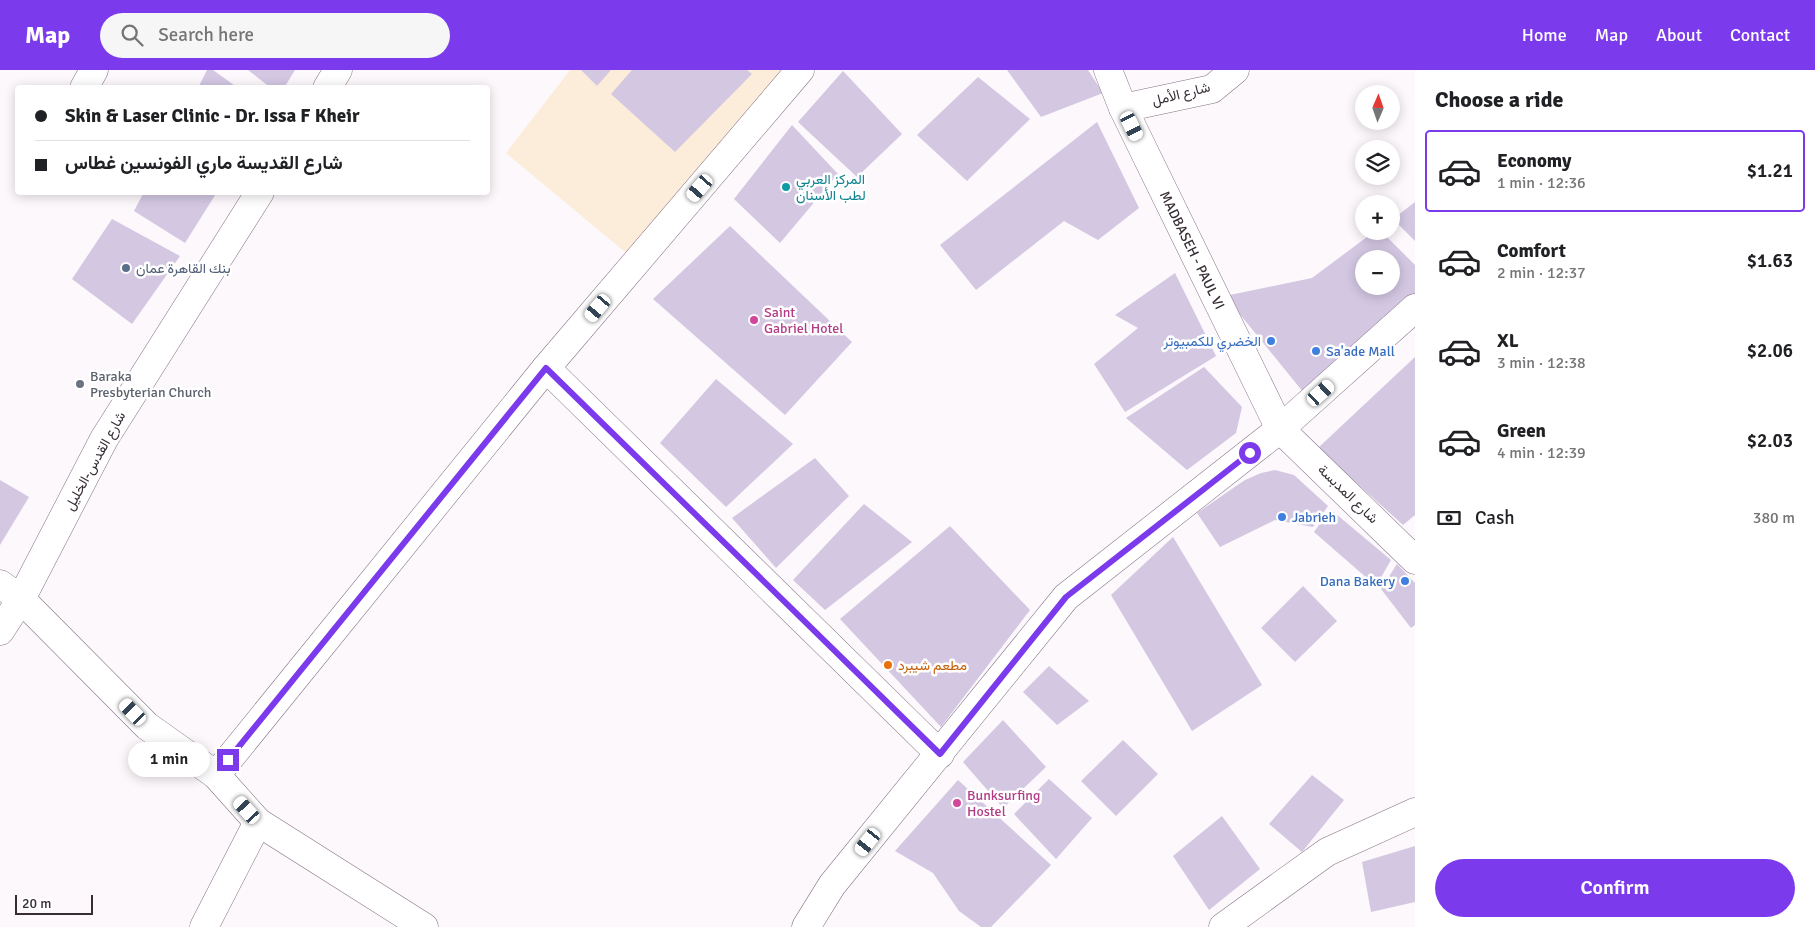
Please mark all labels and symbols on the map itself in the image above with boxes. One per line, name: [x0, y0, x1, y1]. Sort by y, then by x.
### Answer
street label: شارع الأمل: [1150, 79, 1212, 111]
north arrow: [1355, 85, 1400, 130]
car: [1118, 109, 1145, 143]
place label: المركز العربي لطب الأسنان: [796, 171, 866, 204]
car: [684, 172, 715, 204]
marker: المركز العربي لطب الأسنان: [780, 181, 792, 193]
street label: MADBASEH - PAUL VI: [1156, 188, 1229, 312]
place label: بنك القاهرة عمان: [136, 260, 231, 277]
marker: بنك القاهرة عمان: [120, 262, 132, 274]
car: [582, 292, 613, 324]
place label: Saint Gabriel Hotel: [764, 304, 843, 337]
marker: Saint Gabriel Hotel: [748, 314, 760, 326]
place label: الخضري للكمبيوتر: [1162, 333, 1261, 353]
marker: الخضري للكمبيوتر: [1265, 335, 1277, 347]
place label: Sa'ade Mall: [1326, 343, 1395, 360]
marker: Sa'ade Mall: [1310, 345, 1322, 357]
place label: Baraka Presbyterian Church: [90, 368, 211, 401]
car: [1304, 377, 1337, 409]
marker: Baraka Presbyterian Church: [74, 378, 86, 390]
street label: شارع القدس-الخليل: [61, 409, 131, 514]
route start: [1239, 442, 1261, 464]
street label: شارع المدبسة: [1313, 461, 1382, 528]
place label: Jabrieh: [1292, 509, 1336, 526]
marker: Jabrieh: [1276, 511, 1288, 523]
place label: Dana Bakery: [1320, 573, 1395, 590]
marker: Dana Bakery: [1399, 575, 1411, 587]
place label: مطعم شيبرد: [898, 657, 967, 674]
marker: مطعم شيبرد: [882, 659, 894, 671]
car: [117, 696, 148, 728]
callout: 1 min: [128, 742, 210, 778]
route end: [217, 749, 239, 771]
place label: Bunksurfing Hostel: [967, 787, 1040, 820]
car: [231, 794, 262, 826]
marker: Bunksurfing Hostel: [951, 797, 963, 809]
car: [852, 826, 883, 858]
scale bar: [15, 892, 92, 915]

